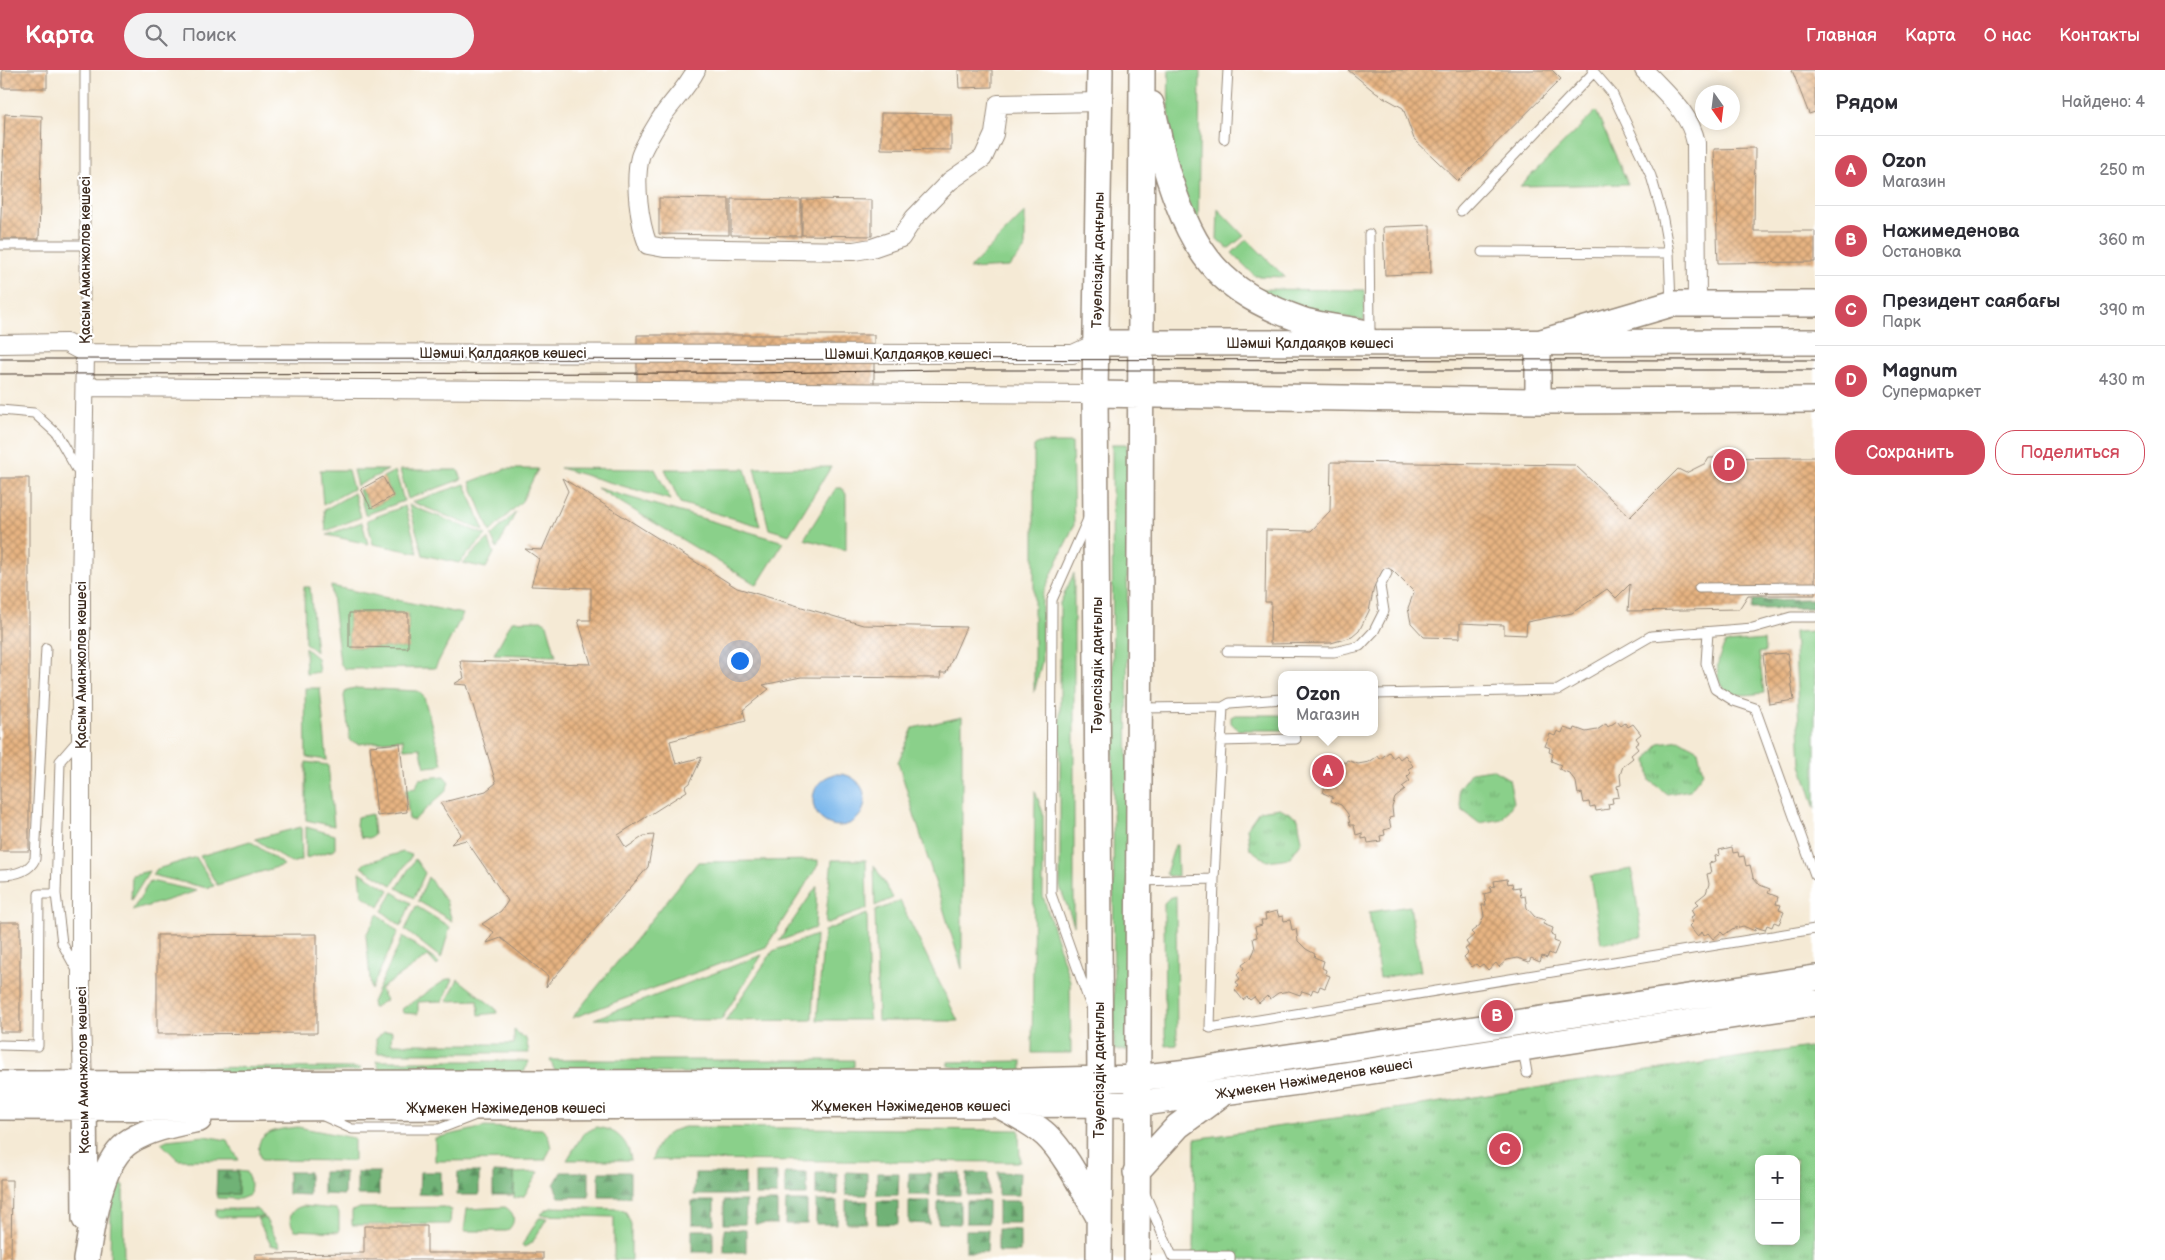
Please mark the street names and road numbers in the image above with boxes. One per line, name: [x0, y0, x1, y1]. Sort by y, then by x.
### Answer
street label: Қасым Аманжолов көшесі: [77, 176, 94, 344]
street label: Тәуелсіздік даңғылы: [1088, 192, 1108, 328]
street label: Шәмші Қалдаяқов көшесі: [1226, 335, 1394, 352]
street label: Шәмші Қалдаяқов көшесі: [419, 345, 587, 362]
street label: Шәмші Қалдаяқов көшесі: [824, 346, 992, 363]
street label: Қасым Аманжолов көшесі: [73, 581, 90, 749]
street label: Тәуелсіздік даңғылы: [1089, 597, 1106, 733]
street label: Қасым Аманжолов көшесі: [73, 986, 93, 1154]
street label: Тәуелсіздік даңғылы: [1091, 1002, 1108, 1138]
street label: Жұмекен Нәжімеденов көшесі: [1214, 1055, 1414, 1103]
street label: Жұмекен Нәжімеденов көшесі: [811, 1098, 1011, 1115]
street label: Жұмекен Нәжімеденов көшесі: [406, 1100, 606, 1117]

